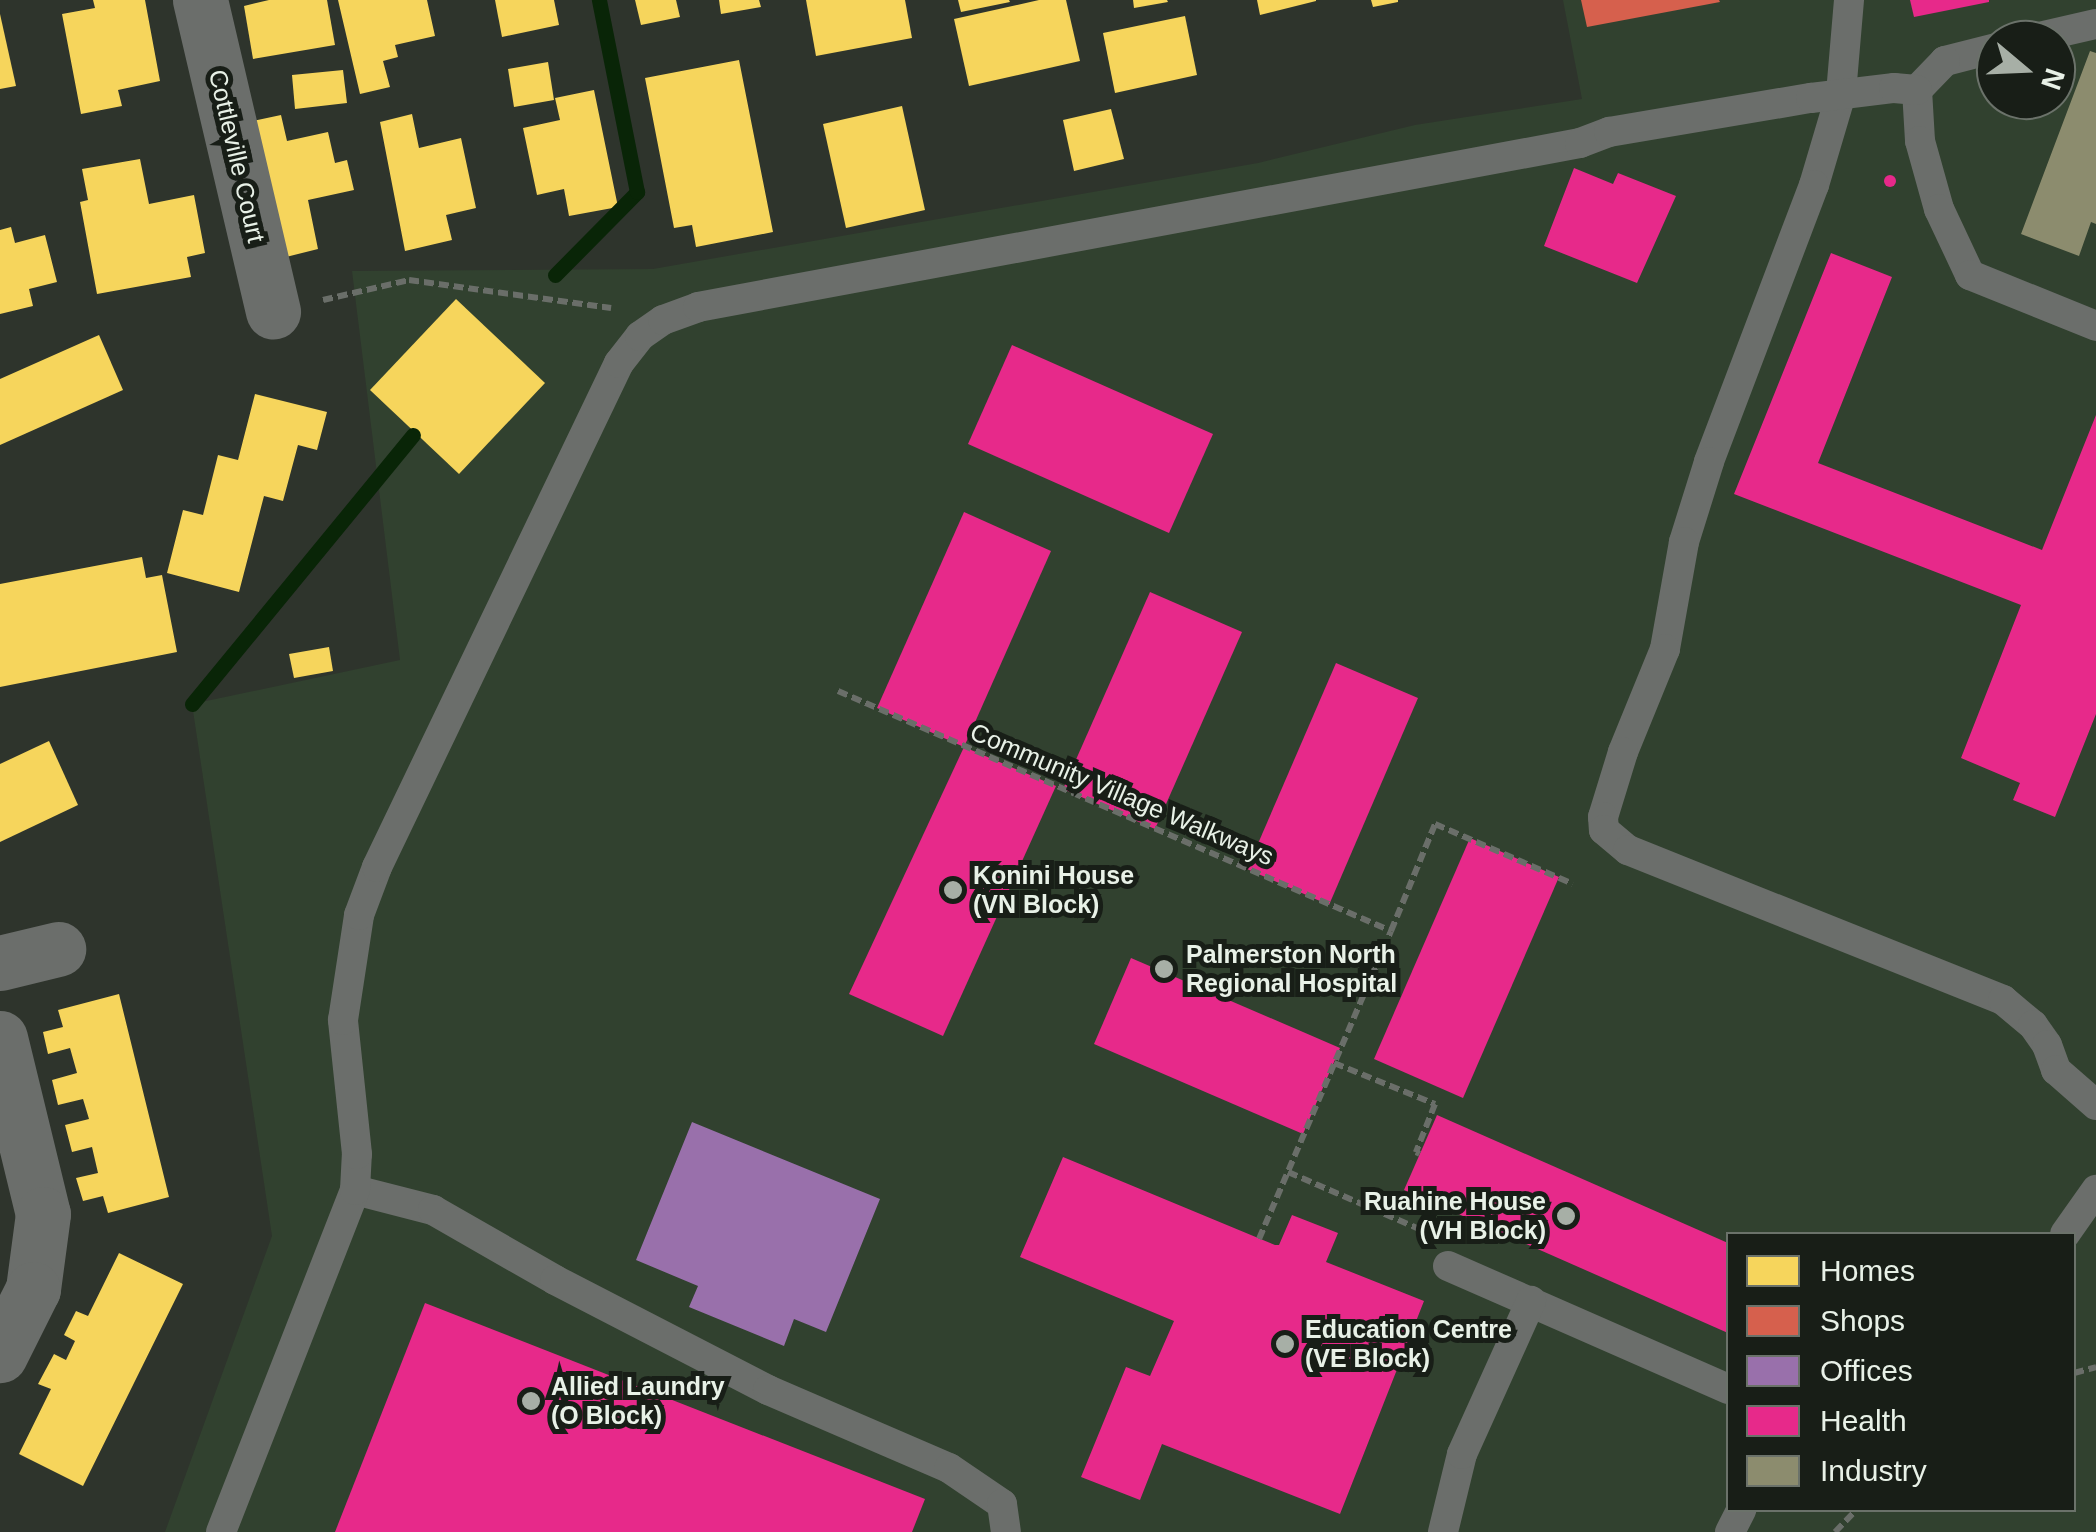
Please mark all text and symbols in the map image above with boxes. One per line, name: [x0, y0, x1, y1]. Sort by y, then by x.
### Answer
north arrow: [1976, 20, 2076, 120]
text: N: [2035, 65, 2071, 94]
street label: Cottleville Court: [203, 67, 271, 245]
street label: Community Village Walkways: [966, 716, 1278, 872]
place label: Konini House (VN Block): [973, 861, 1134, 920]
marker: Konini House (VN Block): [942, 879, 964, 901]
place label: Palmerston North Regional Hospital: [1186, 940, 1397, 999]
marker: Palmerston North Regional Hospital: [1151, 956, 1177, 982]
place label: Ruahine House (VH Block): [1364, 1187, 1546, 1246]
marker: Ruahine House (VH Block): [1555, 1205, 1577, 1227]
legend: [1726, 1232, 2076, 1512]
text: Homes: [1820, 1254, 1915, 1287]
text: Shops: [1820, 1304, 1905, 1337]
place label: Education Centre (VE Block): [1305, 1315, 1512, 1374]
marker: Education Centre (VE Block): [1274, 1333, 1296, 1355]
text: Offices: [1820, 1354, 1913, 1387]
place label: Allied Laundry (O Block): [551, 1372, 725, 1431]
marker: Allied Laundry (O Block): [520, 1390, 542, 1412]
text: Health: [1820, 1404, 1907, 1437]
text: Industry: [1820, 1454, 1927, 1487]

